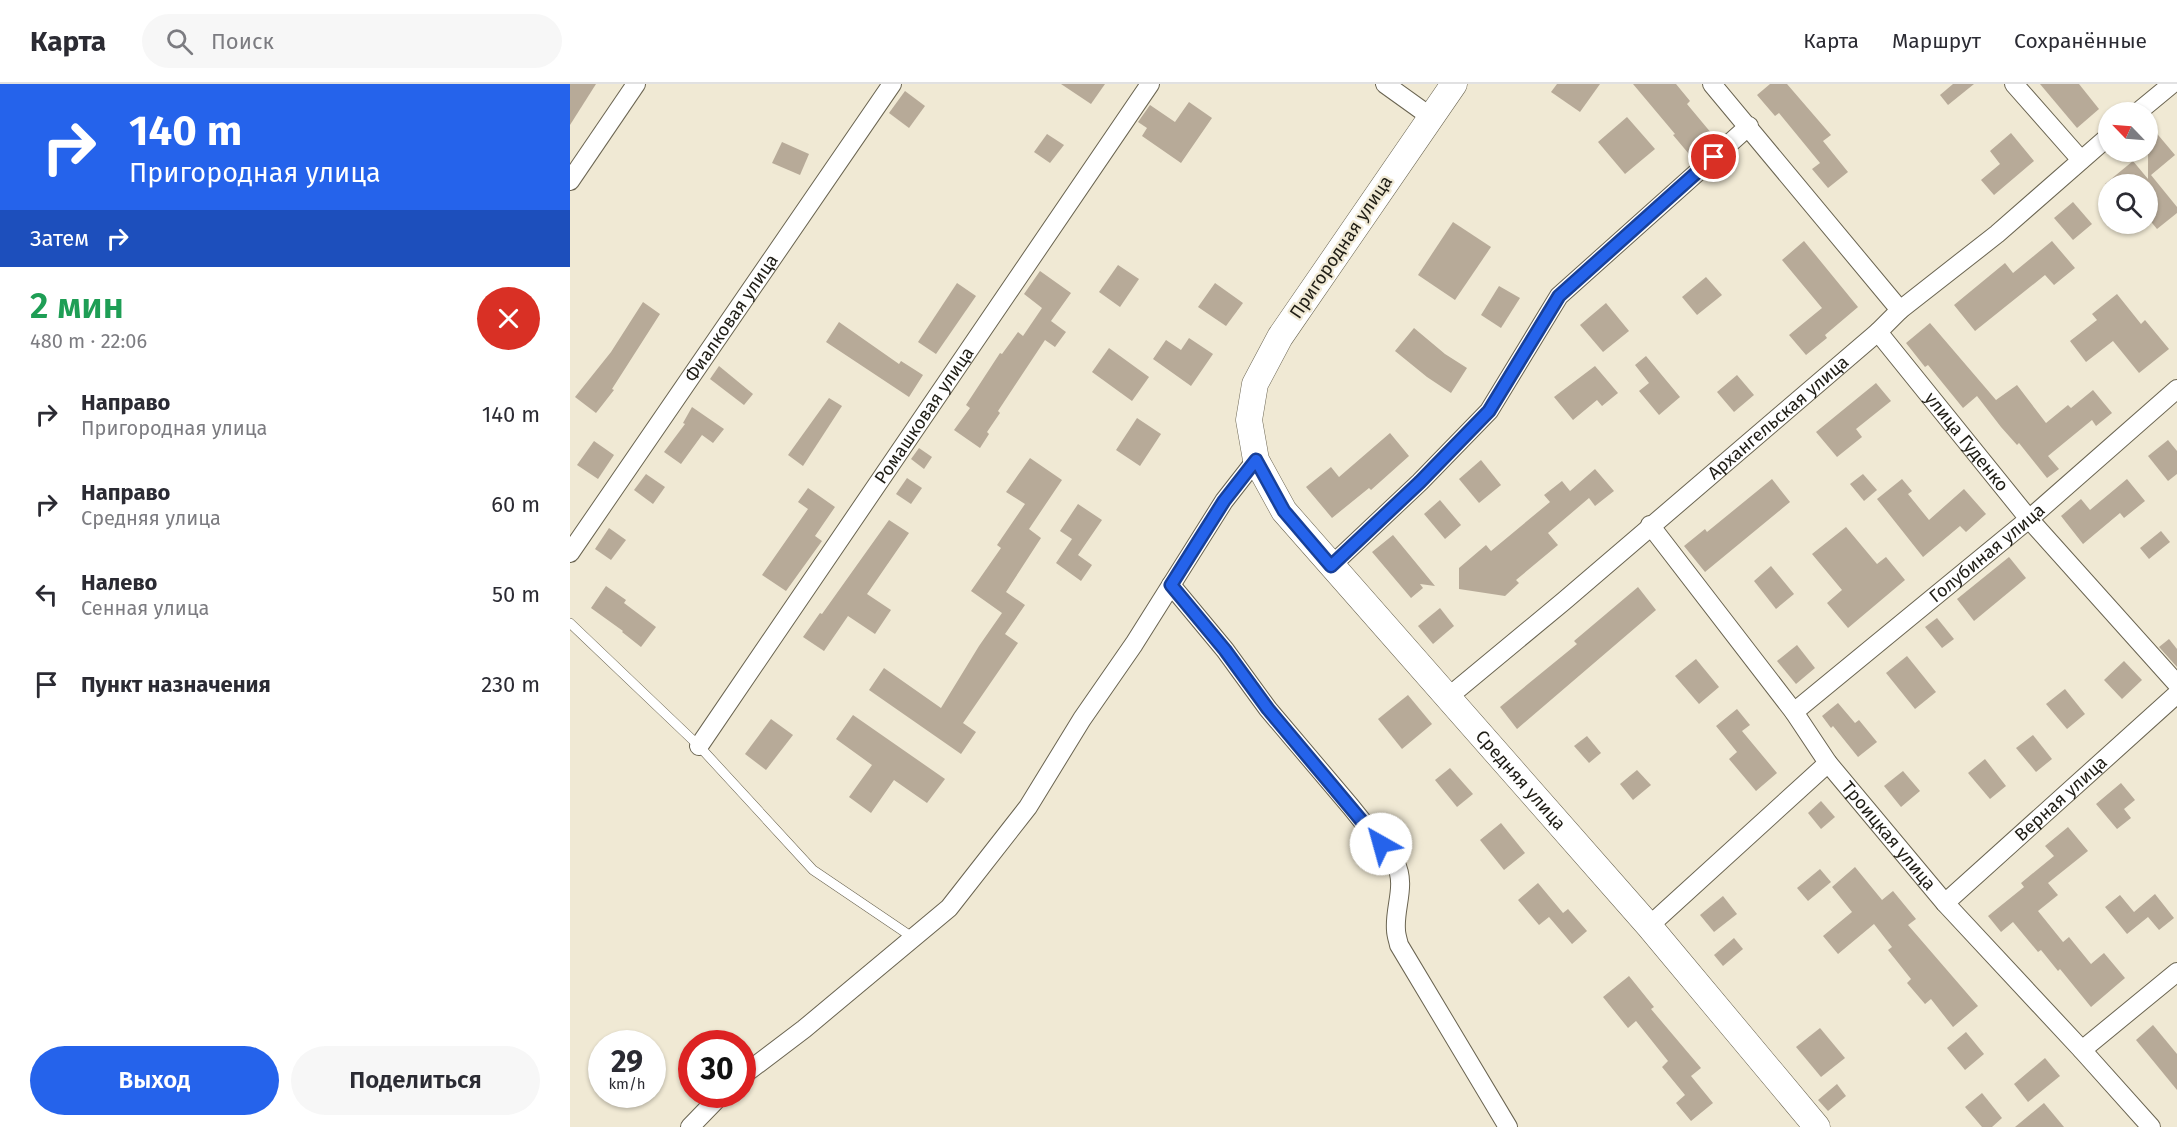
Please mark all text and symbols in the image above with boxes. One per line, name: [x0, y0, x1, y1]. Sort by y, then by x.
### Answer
search box: [142, 14, 562, 68]
text: Карта: [30, 25, 106, 58]
icon: search: [163, 25, 196, 58]
text: Поиск: [211, 28, 274, 55]
text: Карта: [1803, 28, 1859, 54]
text: Маршрут: [1892, 28, 1981, 54]
text: Сохранённые: [2014, 28, 2147, 54]
north arrow: [2098, 102, 2158, 162]
map controls: [2098, 102, 2158, 234]
text: 140 m: [129, 106, 242, 156]
icon: right: [30, 108, 108, 186]
pin: [1688, 131, 1739, 182]
icon: arrive: [1697, 140, 1730, 173]
text: Пригородная улица: [129, 157, 381, 189]
street label: Пригородная улица: [1285, 171, 1397, 323]
button: search: [2098, 174, 2158, 234]
icon: right: [101, 222, 134, 255]
text: Затем: [30, 225, 89, 252]
street label: Фиалковая улица: [680, 250, 783, 386]
text: 2 мин: [30, 284, 124, 328]
button: close: [477, 287, 540, 350]
text: 480 m · 22:06: [30, 329, 147, 353]
street label: Ромашковая улица: [870, 343, 979, 488]
street label: Архангельская улица: [1703, 351, 1853, 484]
street label: улица Гуденко: [1920, 387, 2013, 496]
text: Направо: [81, 389, 170, 416]
icon: right: [30, 398, 63, 431]
text: 140 m: [482, 401, 540, 428]
text: Пригородная улица: [81, 416, 267, 440]
text: Направо: [81, 479, 170, 506]
icon: right: [30, 488, 63, 521]
text: 60 m: [491, 491, 540, 518]
street label: Голубиная улица: [1925, 499, 2050, 607]
text: Средняя улица: [81, 506, 221, 530]
text: Налево: [81, 569, 157, 596]
icon: left: [30, 578, 63, 611]
text: 50 m: [492, 581, 540, 608]
text: Сенная улица: [81, 596, 209, 620]
icon: arrive: [30, 668, 63, 701]
text: Пункт назначения: [81, 671, 271, 698]
text: 230 m: [481, 671, 540, 698]
street label: Средняя улица: [1471, 726, 1571, 835]
street label: Верная улица: [2010, 751, 2112, 846]
street label: Троицкая улица: [1837, 777, 1941, 895]
position arrow: [1349, 812, 1413, 876]
speed limit sign: 30: [678, 1030, 756, 1108]
text: 29: [611, 1044, 643, 1080]
button: Выход: [30, 1046, 279, 1115]
button: Поделиться: [291, 1046, 540, 1115]
text: km/h: [608, 1075, 646, 1093]

